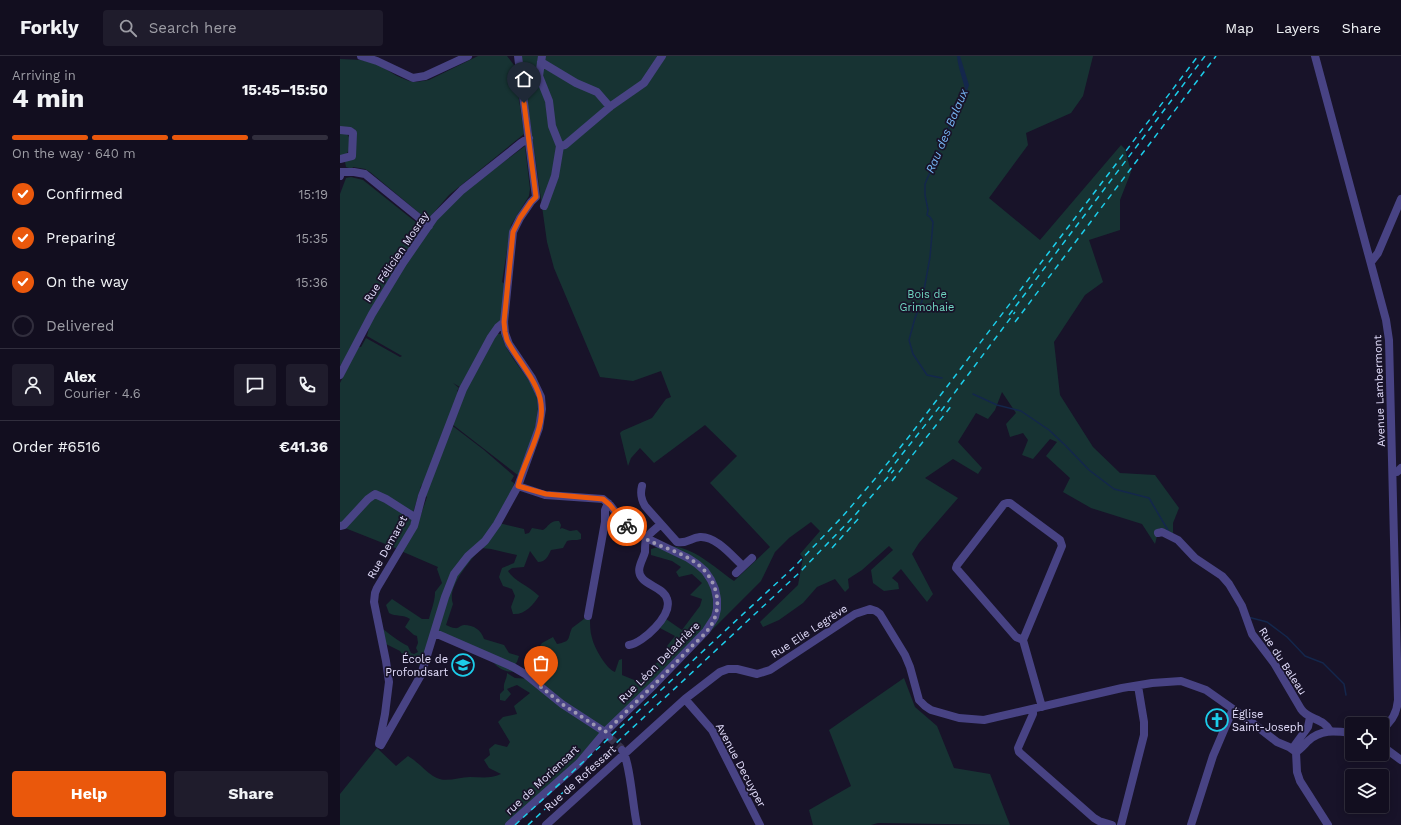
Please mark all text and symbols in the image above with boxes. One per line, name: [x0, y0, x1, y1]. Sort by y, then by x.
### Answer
search box: [103, 10, 383, 46]
text: Forkly: [20, 16, 79, 39]
icon: search: [117, 17, 139, 39]
text: Search here: [149, 19, 237, 37]
text: Map: [1225, 20, 1254, 36]
text: Layers: [1276, 20, 1320, 36]
text: Share: [1342, 20, 1381, 36]
pin: [507, 62, 541, 103]
text: Arriving in: [12, 68, 76, 83]
icon: home: [513, 68, 535, 90]
text: 15:45–15:50: [242, 81, 328, 99]
text: 4 min: [12, 83, 84, 113]
water label: Rau des Balaux: [923, 86, 971, 175]
text: On the way · 640 m: [12, 146, 136, 161]
icon: check: [12, 183, 34, 205]
text: Confirmed: [46, 185, 123, 203]
text: 15:19: [298, 187, 328, 202]
street label: Rue Félicien Mosray: [361, 209, 432, 305]
icon: check: [12, 227, 34, 249]
text: Preparing: [46, 229, 115, 247]
text: 15:35: [296, 231, 328, 246]
icon: check: [12, 271, 34, 293]
text: On the way: [46, 273, 128, 291]
text: 15:36: [296, 275, 328, 290]
park label: Bois de Grimohaie: [900, 288, 954, 314]
text: Delivered: [46, 317, 114, 335]
street label: Avenue Lambermont: [1371, 334, 1388, 447]
button: person: [12, 364, 54, 406]
button: chat: [234, 364, 276, 406]
button: phone: [286, 364, 328, 406]
text: Alex: [64, 368, 96, 386]
text: Courier · 4.6: [64, 386, 141, 401]
text: Order #6516: [12, 438, 100, 456]
text: €41.36: [279, 438, 328, 456]
courier: [607, 506, 647, 546]
street label: Rue Demaret: [365, 513, 410, 581]
icon: bike: [616, 515, 638, 537]
street label: Rue Elie Legrève: [769, 602, 850, 661]
street label: Rue Léon Deladrière: [616, 619, 703, 706]
street label: Rue du Baleau: [1256, 625, 1309, 697]
pin: [524, 646, 558, 687]
place label: École de Profondsart: [385, 652, 448, 679]
school or university icon: École de Profondsart: [450, 652, 476, 678]
icon: bag: [530, 652, 552, 674]
church icon: Église Saint-Joseph: [1204, 707, 1230, 733]
place label: Église Saint-Joseph: [1232, 707, 1304, 734]
map controls: [1345, 717, 1389, 813]
button: locate: [1345, 717, 1389, 761]
street label: Avenue Decuyper: [713, 721, 768, 810]
street label: rue de Moriensart: [503, 743, 582, 818]
street label: Rue de Rofessart: [542, 743, 619, 814]
button: layers: [1345, 769, 1389, 813]
button: Help: [12, 771, 166, 817]
button: Share: [174, 771, 328, 817]

